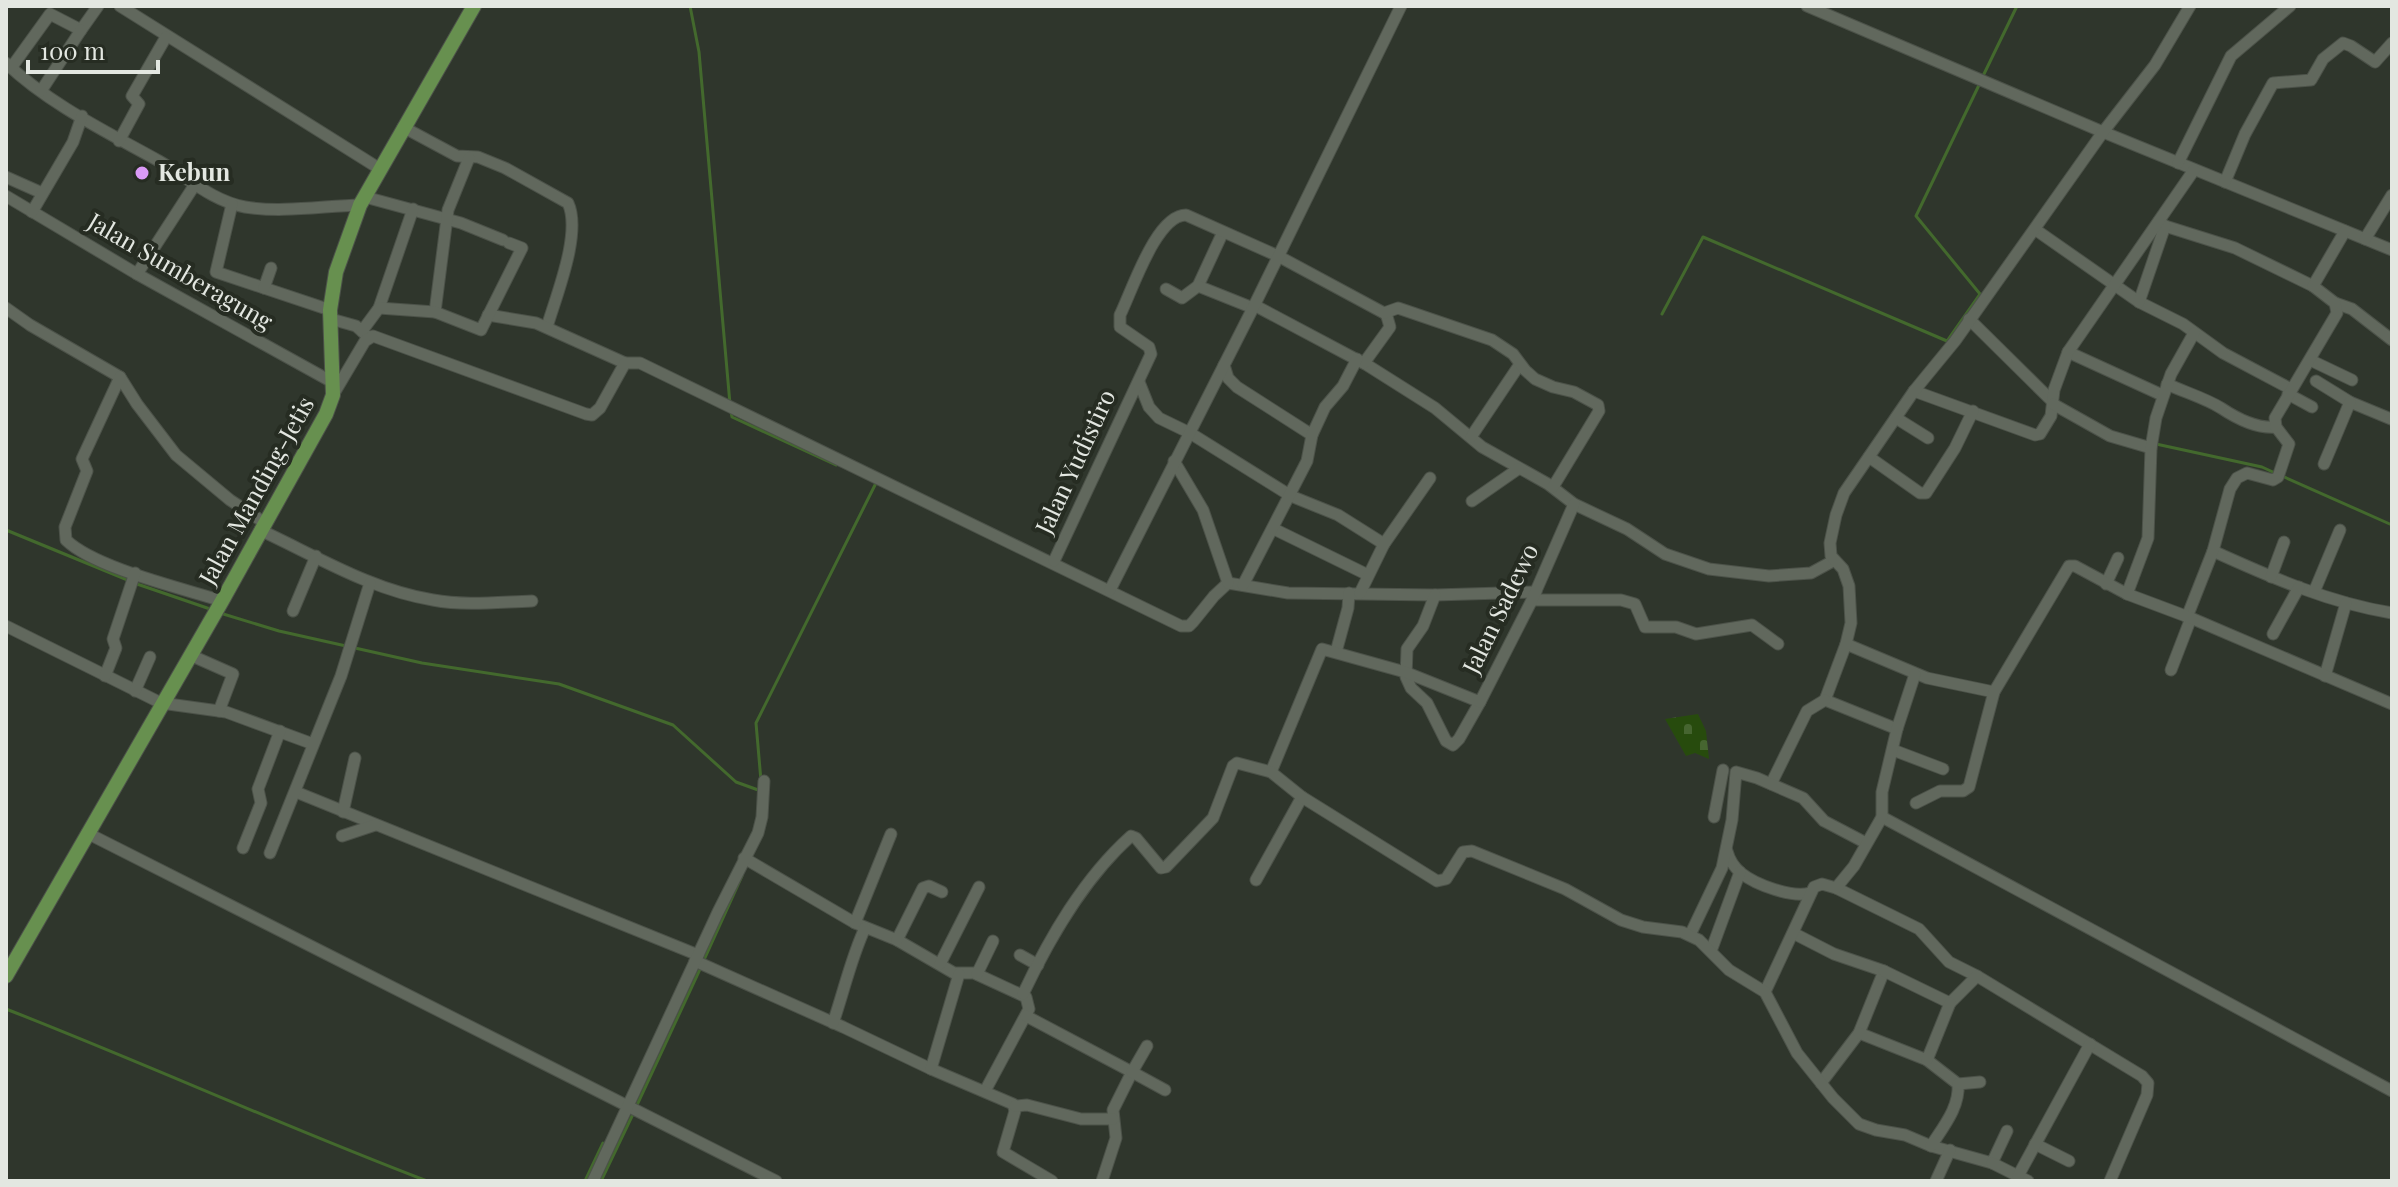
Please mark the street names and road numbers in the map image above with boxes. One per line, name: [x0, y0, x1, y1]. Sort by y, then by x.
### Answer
street label: Jalan Sumberagung: [82, 204, 279, 336]
street label: Jalan Yudistiro: [1026, 384, 1122, 539]
street label: Jalan Manding-Jetis: [190, 390, 320, 591]
street label: Jalan Sadewo: [1454, 538, 1544, 679]

